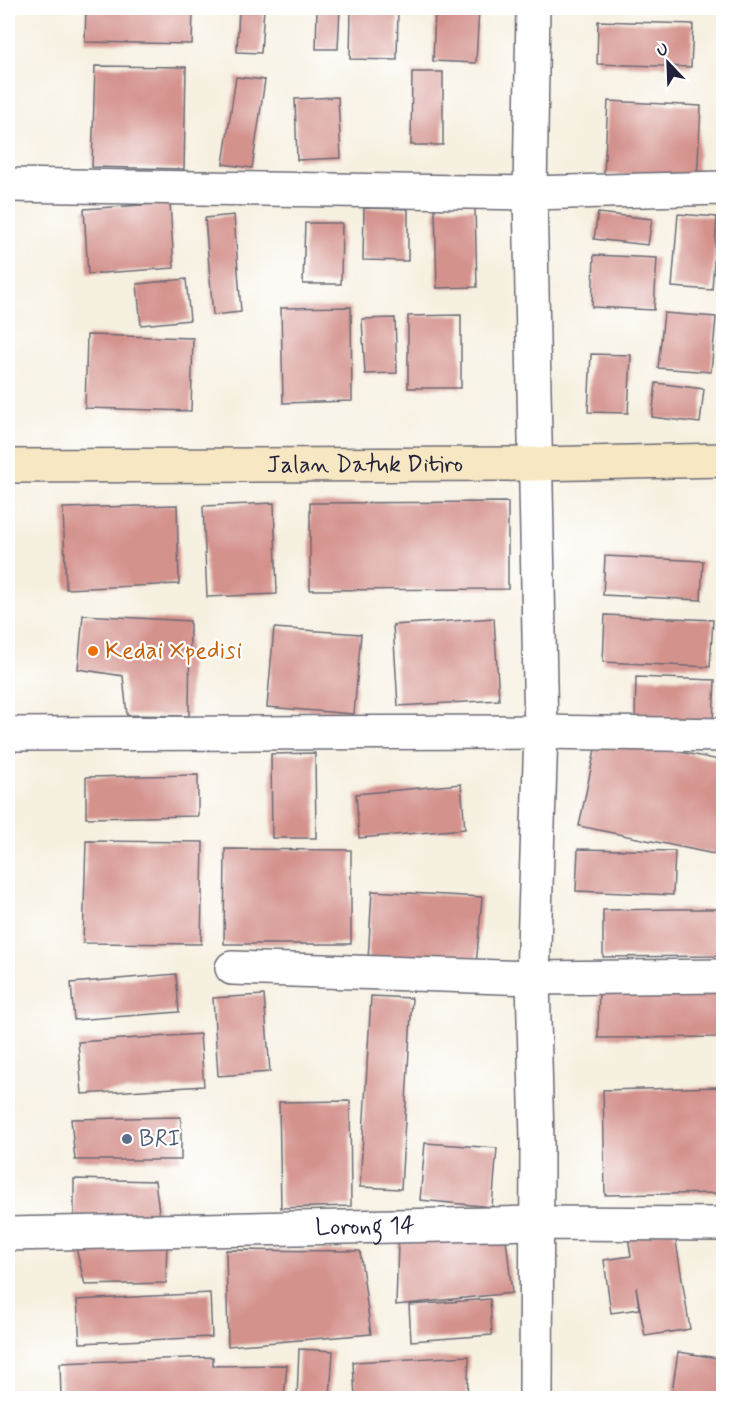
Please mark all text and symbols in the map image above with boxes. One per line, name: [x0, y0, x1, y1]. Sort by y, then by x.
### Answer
north arrow: [638, 33, 698, 93]
text: U: [654, 39, 672, 62]
street label: Jalan Datuk Ditiro: [267, 449, 463, 481]
place label: Kedai Xpedisi: [105, 636, 242, 667]
marker: Kedai Xpedisi: [86, 644, 100, 658]
place label: BRI: [139, 1124, 180, 1155]
marker: BRI: [120, 1132, 134, 1146]
street label: Lorong 14: [315, 1210, 415, 1245]

